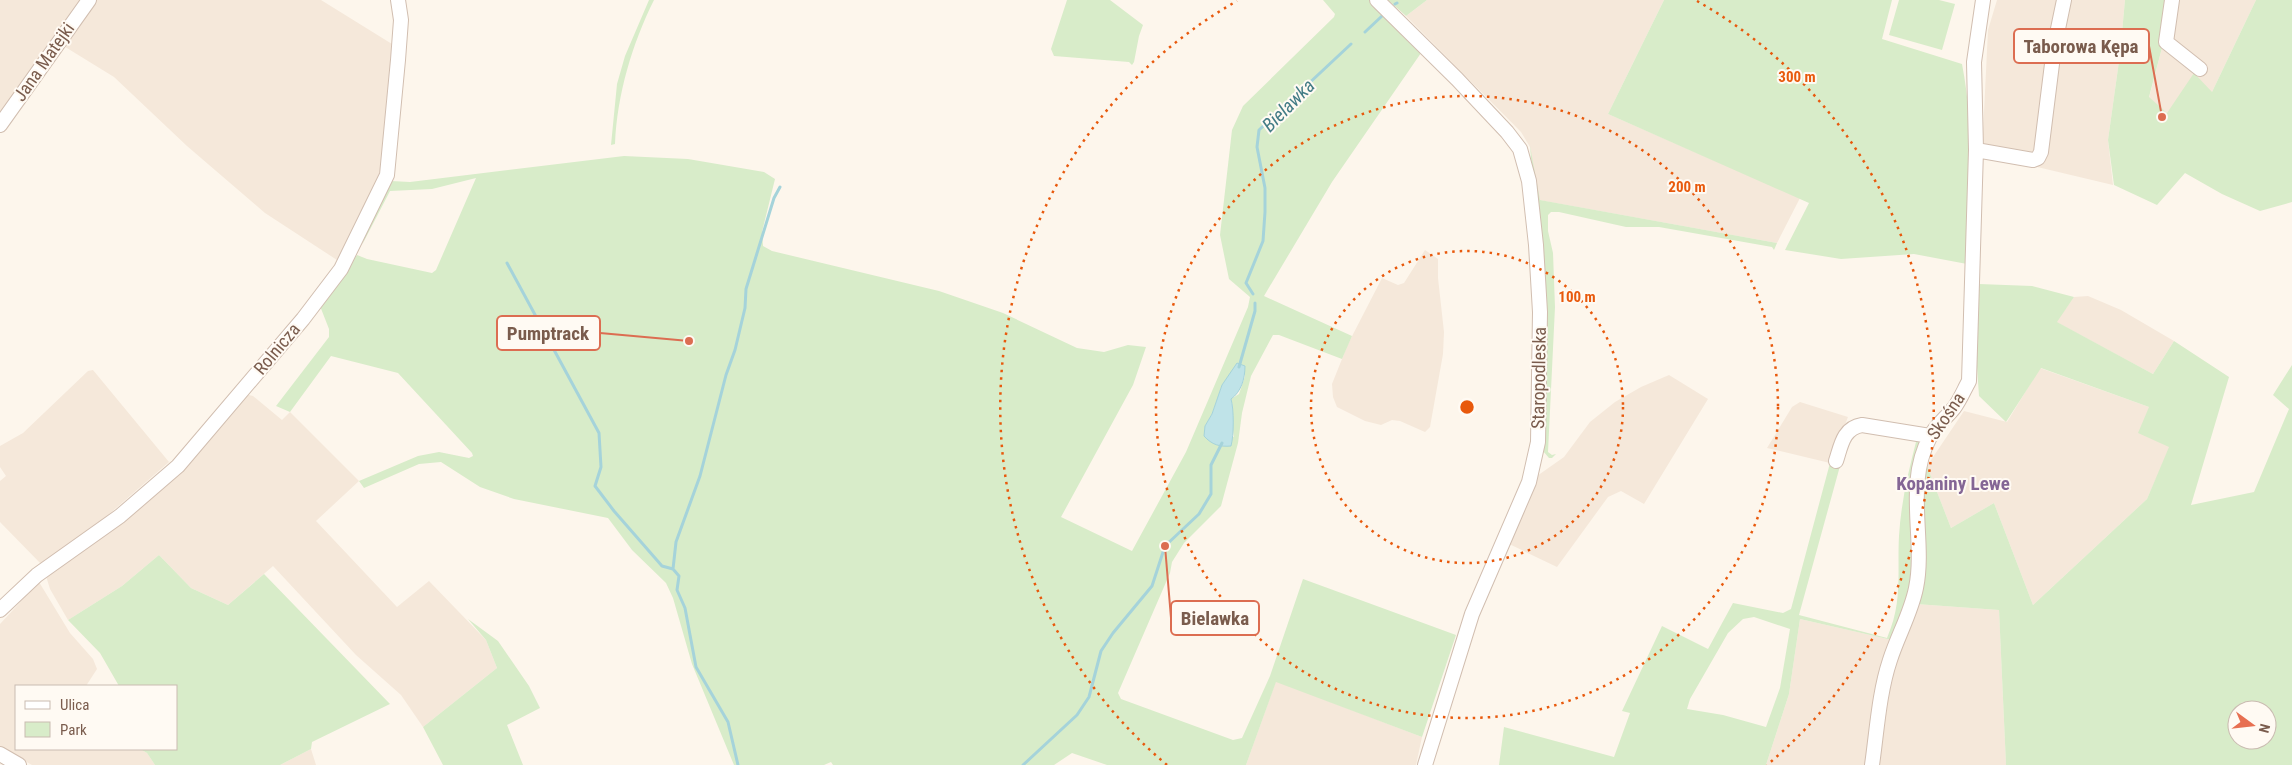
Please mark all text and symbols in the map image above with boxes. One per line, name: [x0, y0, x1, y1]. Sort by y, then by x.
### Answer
street label: Jana Matejki: [9, 18, 78, 105]
callout: Taborowa Kępa: [2014, 29, 2149, 63]
text: Taborowa Kępa: [2023, 35, 2139, 58]
text: 300 m: [1778, 68, 1816, 86]
water label: Bielawka: [1257, 74, 1320, 137]
text: 200 m: [1668, 178, 1706, 196]
text: 100 m: [1558, 288, 1596, 306]
callout: Pumptrack: [497, 316, 600, 350]
street label: Rolnicza: [249, 319, 304, 379]
text: Pumptrack: [507, 322, 590, 345]
street label: Staropodleska: [1527, 327, 1550, 429]
street label: Skośna: [1922, 388, 1969, 443]
centre of rings: [1458, 398, 1476, 416]
district label: Kopaniny Lewe: [1896, 472, 2010, 495]
callout: Bielawka: [1171, 601, 1259, 635]
text: Bielawka: [1181, 607, 1249, 630]
legend: [15, 685, 178, 750]
text: Ulica: [60, 696, 89, 714]
north arrow: [2227, 700, 2277, 750]
text: Park: [60, 721, 87, 739]
text: N: [2256, 722, 2273, 735]

